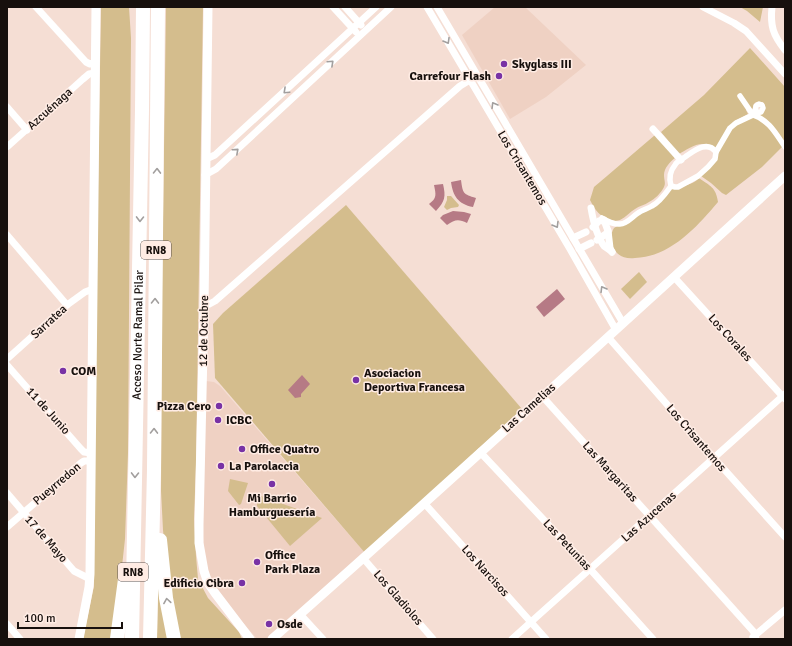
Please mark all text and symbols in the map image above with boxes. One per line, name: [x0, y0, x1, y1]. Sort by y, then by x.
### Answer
one-way arrow: [442, 37, 449, 44]
place label: Skyglass III: [512, 57, 572, 72]
marker: Skyglass III: [499, 59, 509, 69]
one-way arrow: [326, 60, 334, 67]
place label: Carrefour Flash: [410, 69, 491, 84]
marker: Carrefour Flash: [494, 71, 504, 81]
street label: Azcuénaga: [24, 85, 76, 133]
one-way arrow: [283, 86, 290, 93]
one-way arrow: [492, 102, 499, 109]
street label: Los Crisantemos: [494, 128, 550, 208]
one-way arrow: [231, 149, 239, 156]
one-way arrow: [153, 168, 161, 174]
one-way arrow: [136, 216, 144, 222]
one-way arrow: [551, 221, 558, 228]
road number: RN8: [141, 241, 171, 259]
street label: Acceso Norte Ramal Pilar: [129, 270, 146, 400]
one-way arrow: [601, 286, 608, 293]
street label: 12 de Octubre: [196, 295, 212, 367]
one-way arrow: [151, 298, 159, 304]
street label: Sarratea: [28, 302, 70, 342]
street label: Los Corales: [705, 311, 755, 365]
place label: COM: [71, 364, 96, 379]
marker: COM: [58, 366, 68, 376]
place label: Asociacion Deportiva Francesa: [364, 366, 465, 395]
marker: Asociacion Deportiva Francesa: [351, 375, 361, 385]
street label: Las Camelias: [499, 380, 559, 436]
street label: 11 de Junio: [23, 384, 73, 438]
place label: Pizza Cero: [157, 399, 211, 414]
marker: Pizza Cero: [214, 401, 224, 411]
street label: Los Crisantemos: [663, 401, 729, 475]
place label: ICBC: [226, 413, 252, 428]
marker: ICBC: [213, 415, 223, 425]
one-way arrow: [150, 428, 158, 434]
street label: Las Margaritas: [579, 439, 641, 505]
place label: Office Quatro: [250, 442, 319, 457]
marker: Office Quatro: [237, 444, 247, 454]
street label: Pueyrredon: [30, 459, 84, 509]
place label: La Parolaccia: [229, 459, 299, 474]
marker: La Parolaccia: [216, 461, 226, 471]
one-way arrow: [131, 472, 139, 478]
marker: Mi Barrio Hamburguesería: [267, 479, 277, 489]
street label: Las Azucenas: [618, 488, 680, 546]
place label: Mi Barrio Hamburguesería: [229, 491, 315, 520]
street label: 17 de Mayo: [21, 512, 71, 566]
street label: Las Petunias: [540, 516, 594, 574]
street label: Los Narcisos: [458, 542, 512, 600]
place label: Office Park Plaza: [265, 548, 320, 577]
marker: Office Park Plaza: [252, 557, 262, 567]
road number: RN8: [118, 563, 148, 581]
street label: Los Gladiolos: [370, 567, 426, 629]
place label: Edificio Cibra: [164, 576, 234, 591]
marker: Edificio Cibra: [237, 578, 247, 588]
one-way arrow: [163, 598, 172, 604]
scale bar: [18, 604, 122, 630]
text: 100 m: [24, 611, 56, 626]
place label: Osde: [277, 617, 303, 632]
marker: Osde: [264, 619, 274, 629]

